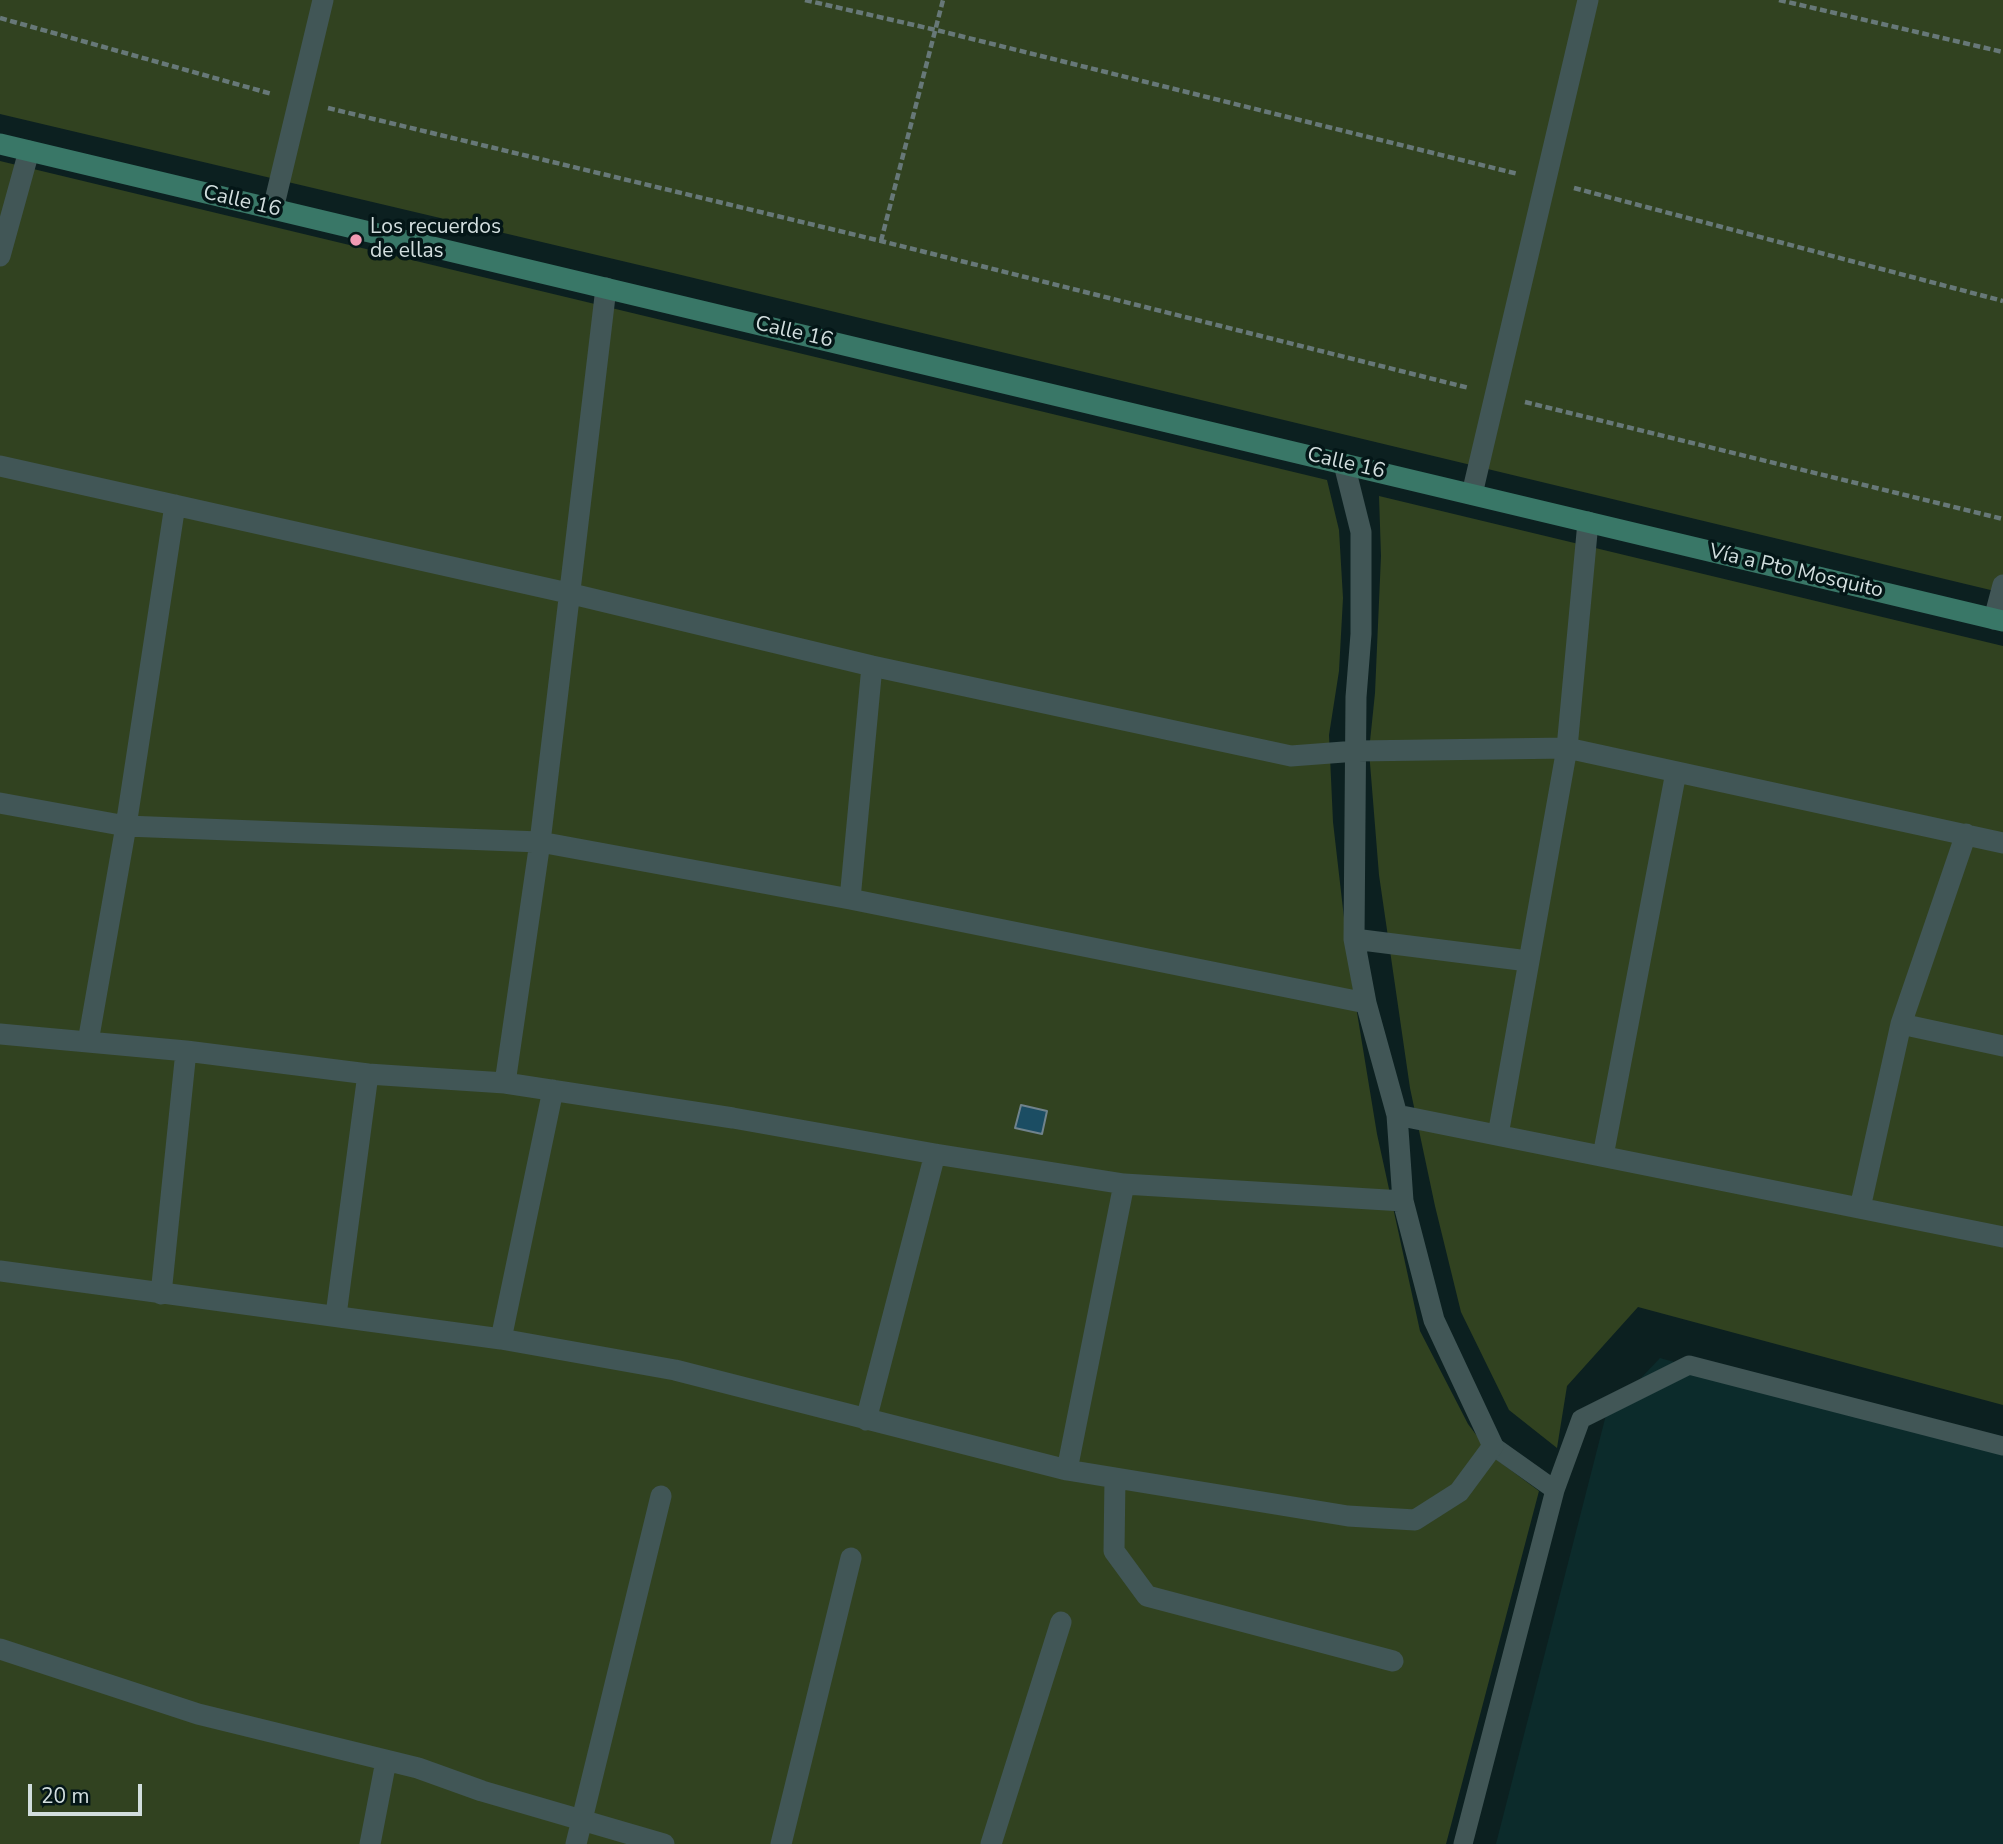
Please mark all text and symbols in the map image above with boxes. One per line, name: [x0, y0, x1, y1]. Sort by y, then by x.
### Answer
street label: Calle 16: [201, 181, 283, 223]
place label: Los recuerdos de ellas: [370, 215, 501, 265]
marker: Los recuerdos de ellas: [348, 232, 364, 248]
street label: Calle 16: [753, 312, 835, 354]
street label: Calle 16: [1305, 443, 1387, 485]
street label: Vía a Pto Mosquito: [1707, 540, 1885, 604]
scale bar: [32, 1770, 145, 1814]
text: 20 m: [41, 1782, 90, 1810]

